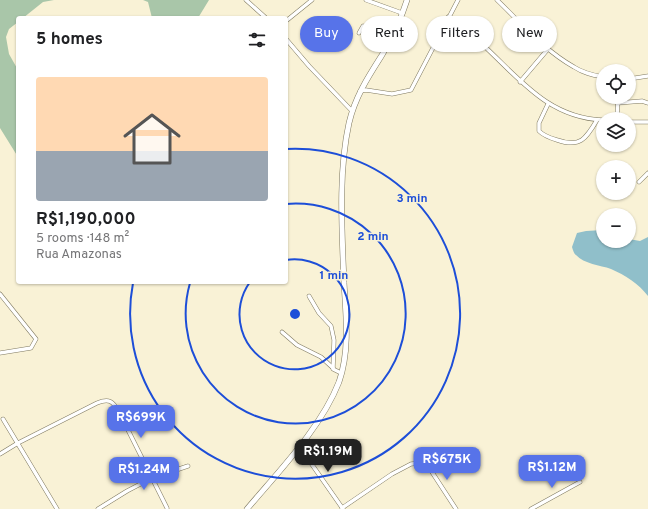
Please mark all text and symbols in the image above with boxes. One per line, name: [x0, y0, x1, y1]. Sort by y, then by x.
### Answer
chip: Buy: [300, 16, 353, 52]
chip: Rent: [361, 16, 418, 52]
chip: Filters: [426, 16, 494, 52]
chip: New: [502, 16, 557, 52]
text: 5 homes: [36, 29, 103, 51]
icon: filters: [246, 29, 268, 51]
map controls: [596, 64, 636, 248]
button: locate: [596, 64, 636, 104]
icon: home: [116, 103, 188, 175]
button: layers: [596, 112, 636, 152]
button: +: [596, 160, 636, 200]
text: 3 min: [396, 191, 428, 207]
button: −: [596, 208, 636, 248]
text: R$1,190,000: [36, 209, 136, 231]
text: 2 min: [357, 229, 389, 245]
text: 5 rooms · 148 m²: [36, 231, 129, 247]
text: Rua Amazonas: [36, 247, 122, 263]
text: 1 min: [320, 268, 348, 284]
centre of rings: [288, 307, 302, 321]
pin: R$699K: [108, 405, 174, 439]
text: R$699K: [116, 410, 166, 426]
pin: R$1.19M: [291, 439, 365, 473]
text: R$1.19M: [304, 444, 352, 460]
pin: R$675K: [414, 447, 480, 481]
text: R$675K: [423, 452, 471, 468]
pin: R$1.12M: [515, 455, 589, 489]
pin: R$1.24M: [107, 457, 181, 491]
text: R$1.12M: [528, 460, 576, 476]
text: R$1.24M: [118, 462, 170, 478]

